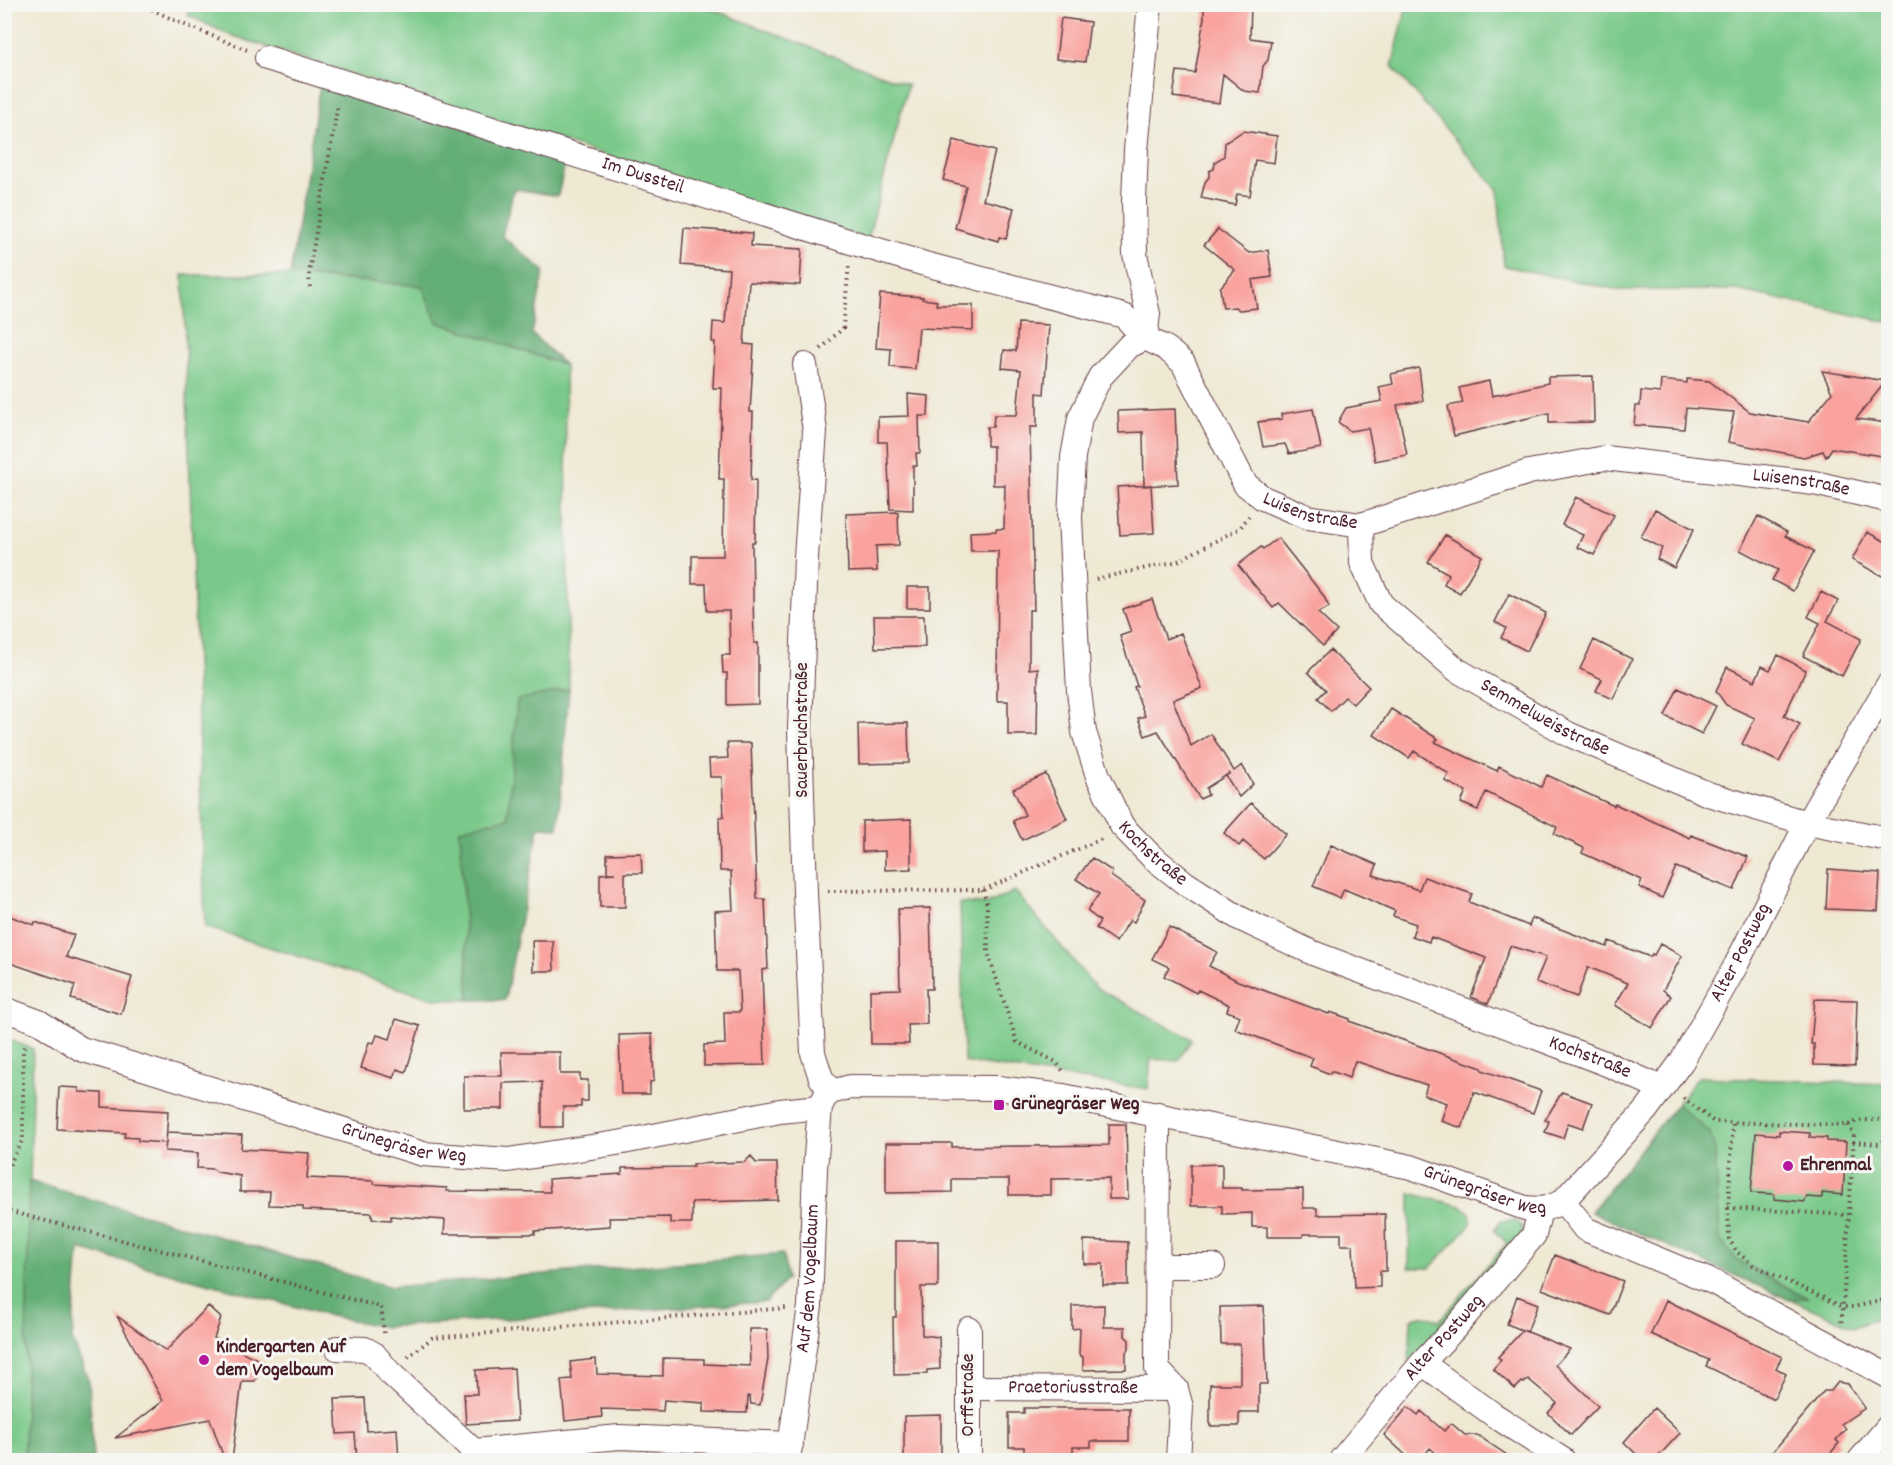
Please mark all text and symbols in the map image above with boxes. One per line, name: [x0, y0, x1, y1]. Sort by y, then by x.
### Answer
street label: Im Dussteil: [598, 150, 688, 203]
street label: Luisenstraße: [1751, 462, 1853, 505]
street label: Luisenstraße: [1258, 485, 1359, 538]
street label: Sauerbruchstraße: [789, 662, 817, 798]
street label: Semmelweisstraße: [1475, 672, 1614, 764]
street label: Kochstraße: [1111, 815, 1193, 894]
street label: Alter Postweg: [1704, 899, 1779, 1008]
street label: Kochstraße: [1544, 1029, 1635, 1087]
place label: Grünegräser Weg: [1011, 1091, 1140, 1119]
marker: Grünegräser Weg: [992, 1098, 1006, 1112]
street label: Grünegräser Weg: [337, 1116, 467, 1171]
place label: Ehrenmal: [1800, 1152, 1872, 1180]
street label: Grünegräser Weg: [1419, 1158, 1548, 1223]
marker: Ehrenmal: [1781, 1159, 1795, 1173]
street label: Auf dem Vogelbaum: [789, 1204, 828, 1355]
street label: Alter Postweg: [1398, 1289, 1491, 1388]
place label: Kindergarten Auf dem Vogelbaum: [216, 1334, 347, 1385]
marker: Kindergarten Auf dem Vogelbaum: [197, 1353, 211, 1367]
street label: Orffstraße: [955, 1353, 983, 1437]
street label: Praetoriusstraße: [1008, 1374, 1138, 1403]

